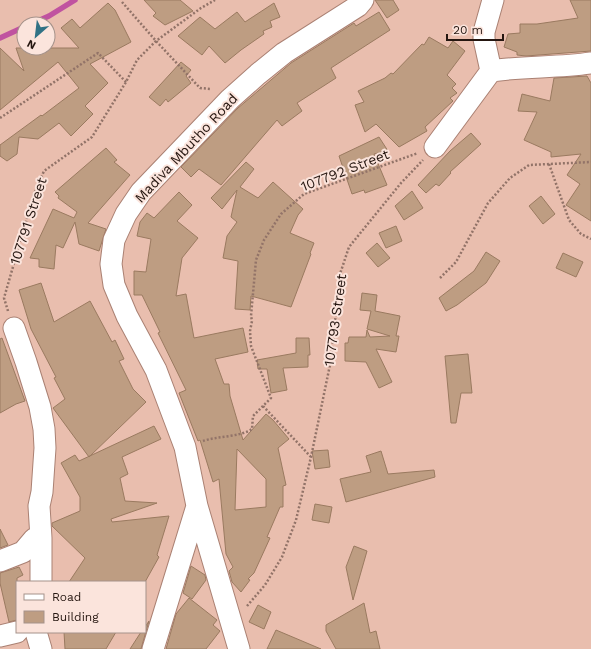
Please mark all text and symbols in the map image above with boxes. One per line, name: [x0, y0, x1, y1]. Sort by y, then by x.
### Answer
north arrow: [16, 16, 56, 56]
scale bar: [447, 16, 503, 42]
text: 20 m: [453, 23, 483, 37]
text: N: [25, 37, 38, 52]
street label: Madiva Mbutho Road: [131, 90, 241, 206]
street label: 107792 Street: [299, 146, 392, 194]
street label: 107791 Street: [6, 175, 50, 267]
street label: 107793 Street: [321, 273, 349, 367]
legend: [16, 581, 146, 633]
text: Road: [52, 590, 81, 604]
text: Building: [52, 610, 99, 624]

